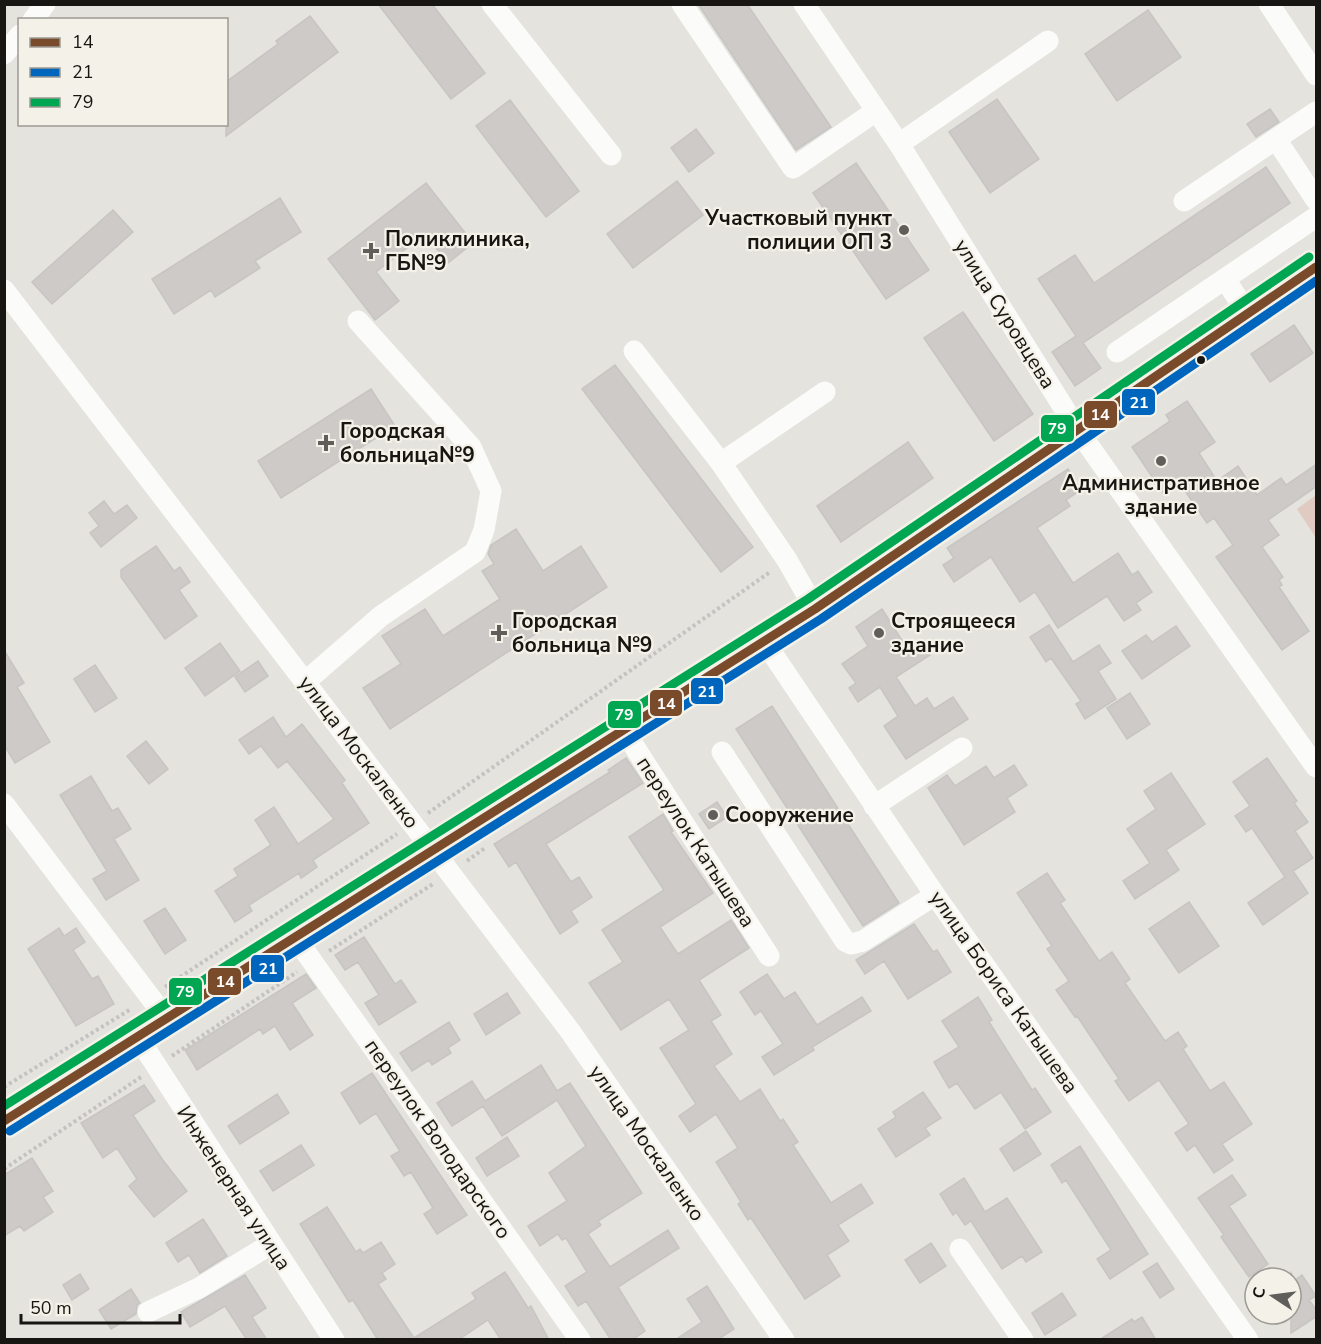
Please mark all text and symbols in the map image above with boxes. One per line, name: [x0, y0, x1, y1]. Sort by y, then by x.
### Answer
legend: [18, 18, 228, 126]
text: 14: [72, 30, 94, 54]
text: 21: [72, 60, 94, 84]
text: 79: [72, 90, 94, 114]
place label: Участковый пункт полиции ОП 3: [704, 204, 892, 256]
marker: Участковый пункт полиции ОП 3: [897, 223, 911, 237]
place label: Поликлиника, ГБ№9: [385, 225, 530, 277]
street label: улица Суровцева: [948, 234, 1062, 394]
marker: Поликлиника, ГБ№9: [362, 242, 380, 260]
unlabelled marker: [1195, 354, 1207, 366]
line badge: 21: [1121, 388, 1156, 416]
text: 21: [1129, 392, 1149, 414]
line badge: 14: [1083, 400, 1118, 429]
text: 14: [1090, 404, 1110, 426]
line badge: 79: [1040, 414, 1075, 443]
place label: Городская больница№9: [340, 417, 475, 469]
text: 79: [1047, 418, 1067, 440]
marker: Городская больница№9: [317, 434, 335, 452]
marker: Административное здание: [1154, 454, 1168, 468]
place label: Административное здание: [1062, 469, 1260, 521]
place label: Городская больница №9: [512, 607, 652, 659]
place label: Строящееся здание: [891, 607, 1016, 659]
marker: Городская больница №9: [490, 624, 508, 642]
marker: Строящееся здание: [872, 626, 886, 640]
street label: улица Москаленко: [292, 670, 426, 834]
line badge: 21: [690, 677, 724, 705]
text: 21: [697, 681, 717, 703]
line badge: 14: [649, 689, 683, 717]
text: 14: [656, 693, 676, 715]
line badge: 79: [607, 700, 642, 729]
text: 79: [614, 704, 634, 726]
street label: переулок Катышева: [630, 751, 762, 933]
place label: Сооружение: [725, 801, 854, 829]
marker: Сооружение: [706, 808, 720, 822]
street label: улица Бориса Катышева: [923, 885, 1085, 1099]
line badge: 21: [250, 954, 285, 983]
text: 21: [258, 958, 278, 980]
line badge: 14: [207, 967, 242, 996]
text: 14: [215, 971, 235, 993]
line badge: 79: [168, 977, 203, 1006]
text: 79: [175, 981, 195, 1003]
street label: переулок Володарского: [358, 1033, 518, 1245]
street label: улица Москаленко: [583, 1059, 711, 1227]
street label: Инженерная улица: [170, 1100, 298, 1276]
north arrow: [1243, 1266, 1303, 1326]
text: С: [1247, 1285, 1271, 1301]
scale bar: [21, 1287, 180, 1325]
text: 50 m: [30, 1296, 72, 1320]

